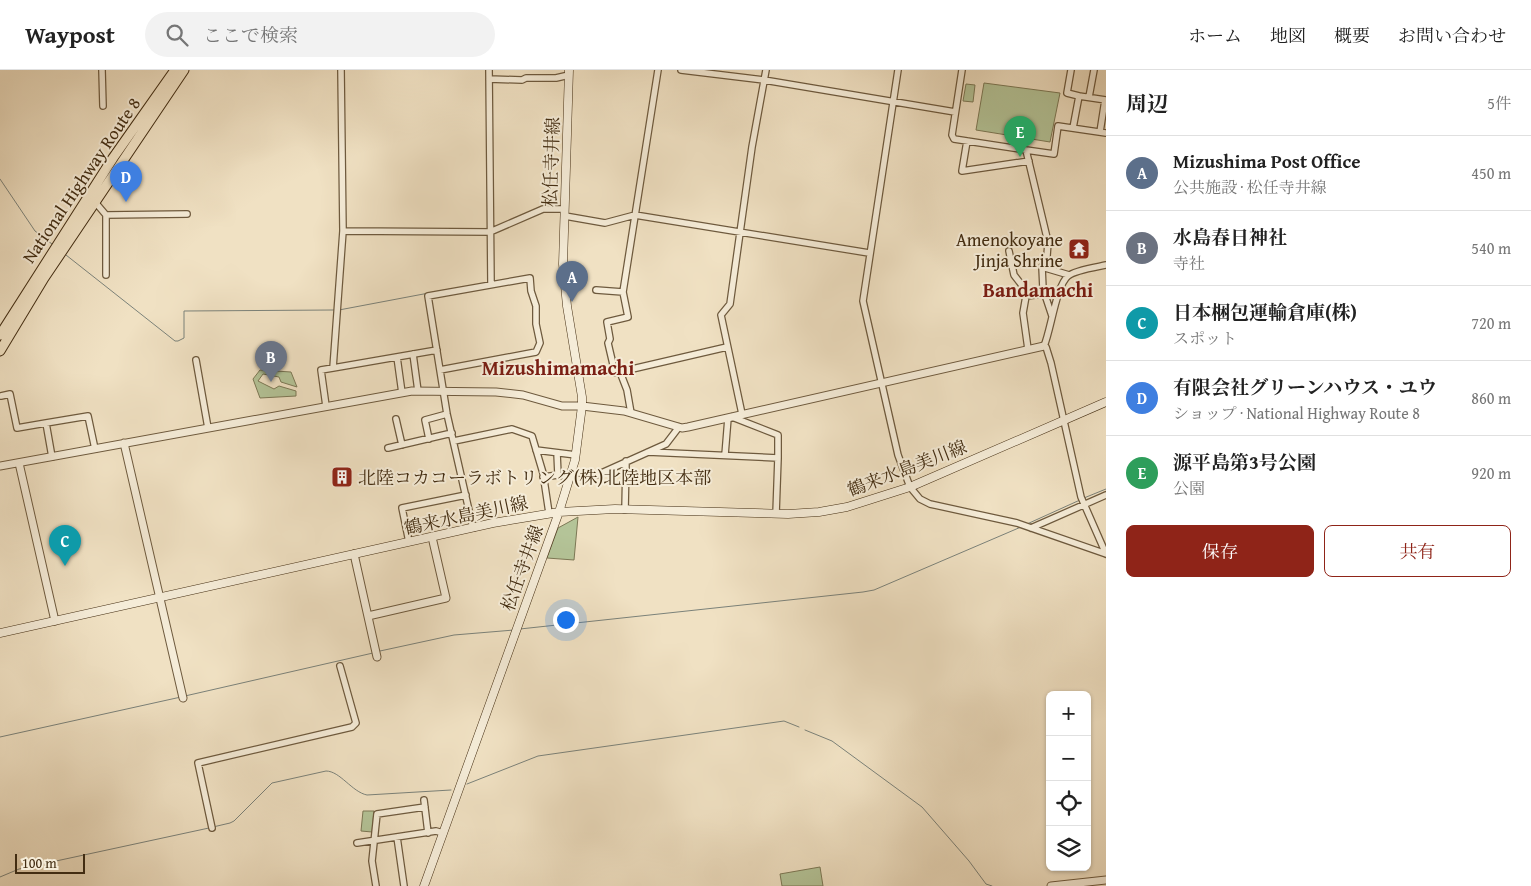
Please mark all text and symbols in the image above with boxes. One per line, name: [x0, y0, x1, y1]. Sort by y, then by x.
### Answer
search box: [145, 12, 495, 57]
text: Waypost: [25, 17, 115, 52]
icon: search: [163, 21, 191, 49]
text: ここで検索: [203, 21, 298, 49]
text: ホーム: [1188, 22, 1242, 49]
text: 地図: [1270, 22, 1306, 49]
text: 概要: [1334, 22, 1370, 49]
text: お問い合わせ: [1398, 22, 1506, 49]
text: 周辺: [1126, 88, 1168, 119]
text: 5件: [1487, 91, 1511, 115]
street label: National Highway Route 8: [15, 92, 147, 268]
pin: E: [1004, 116, 1036, 157]
street label: 松任寺井線: [536, 117, 566, 207]
text: Mizushima Post Office: [1173, 147, 1361, 175]
pin: D: [110, 161, 142, 202]
text: A: [1137, 161, 1147, 185]
text: 450 m: [1471, 161, 1511, 185]
text: 公共施設 · 松任寺井線: [1173, 175, 1327, 199]
text: 水島春日神社: [1173, 223, 1287, 251]
place label: Amenokoyane Jinja Shrine: [956, 226, 1063, 274]
text: B: [1137, 236, 1147, 260]
text: 540 m: [1471, 236, 1511, 260]
temple icon: Amenokoyane Jinja Shrine: [1067, 237, 1091, 261]
text: 寺社: [1173, 251, 1205, 275]
pin: A: [556, 261, 588, 302]
district label: Bandamachi: [983, 275, 1093, 304]
text: 日本梱包運輸倉庫(株): [1173, 298, 1357, 326]
text: C: [1137, 311, 1147, 335]
text: 720 m: [1471, 311, 1511, 335]
text: スポット: [1173, 326, 1237, 350]
pin: B: [255, 341, 287, 382]
district label: Mizushimamachi: [482, 353, 634, 382]
text: 有限会社グリーンハウス・ユウ: [1173, 373, 1437, 401]
text: D: [1137, 386, 1147, 410]
text: 860 m: [1471, 386, 1511, 410]
text: ショップ · National Highway Route 8: [1173, 401, 1420, 425]
street label: 鶴来水島美川線: [843, 433, 971, 503]
text: 源平島第3号公園: [1173, 448, 1316, 476]
text: E: [1138, 461, 1146, 485]
text: 920 m: [1471, 461, 1511, 485]
place label: 北陸コカコーラボトリング(株)北陸地区本部: [358, 464, 711, 491]
building icon: 北陸コカコーラボトリング(株)北陸地区本部: [330, 465, 354, 489]
text: 公園: [1173, 476, 1205, 500]
street label: 鶴来水島美川線: [402, 489, 530, 541]
street label: 松任寺井線: [494, 521, 550, 615]
pin: C: [49, 525, 81, 566]
button: 保存: [1126, 525, 1314, 577]
button: 共有: [1324, 525, 1511, 577]
your location: [553, 607, 579, 633]
map controls: [1046, 691, 1091, 871]
button: +: [1046, 691, 1091, 736]
button: −: [1046, 736, 1091, 781]
button: locate: [1046, 781, 1091, 826]
button: layers: [1046, 826, 1091, 871]
scale bar: [15, 851, 85, 874]
text: 100 m: [22, 853, 57, 873]

